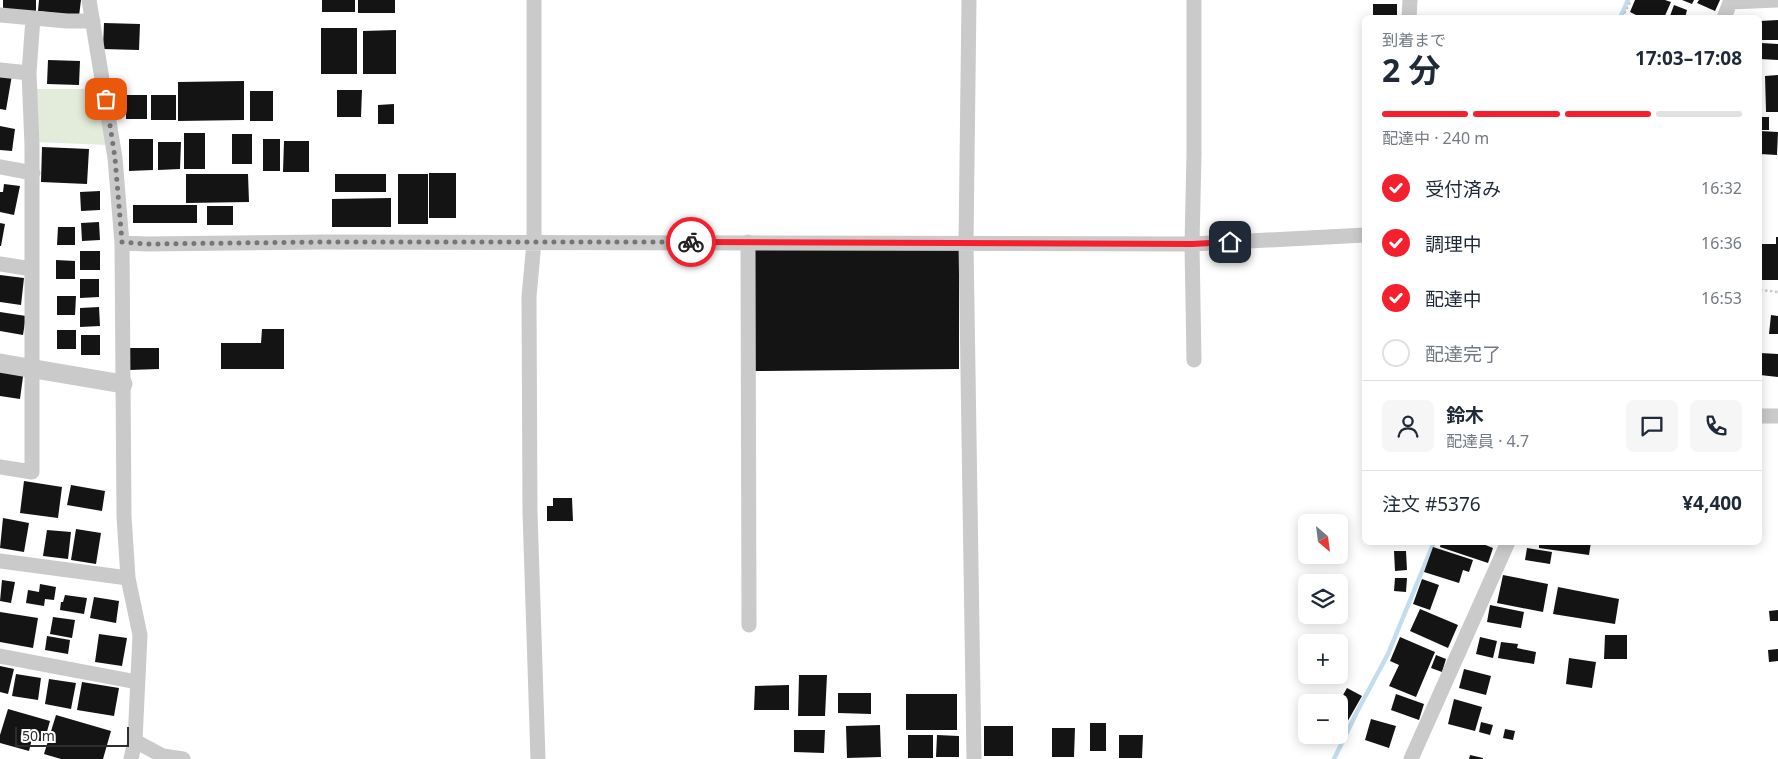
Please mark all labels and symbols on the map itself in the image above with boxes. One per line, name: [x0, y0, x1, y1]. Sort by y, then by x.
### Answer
pin: [85, 78, 127, 120]
courier: [666, 217, 716, 267]
pin: [1209, 221, 1251, 263]
north arrow: [1298, 514, 1348, 564]
scale bar: [15, 724, 129, 747]

